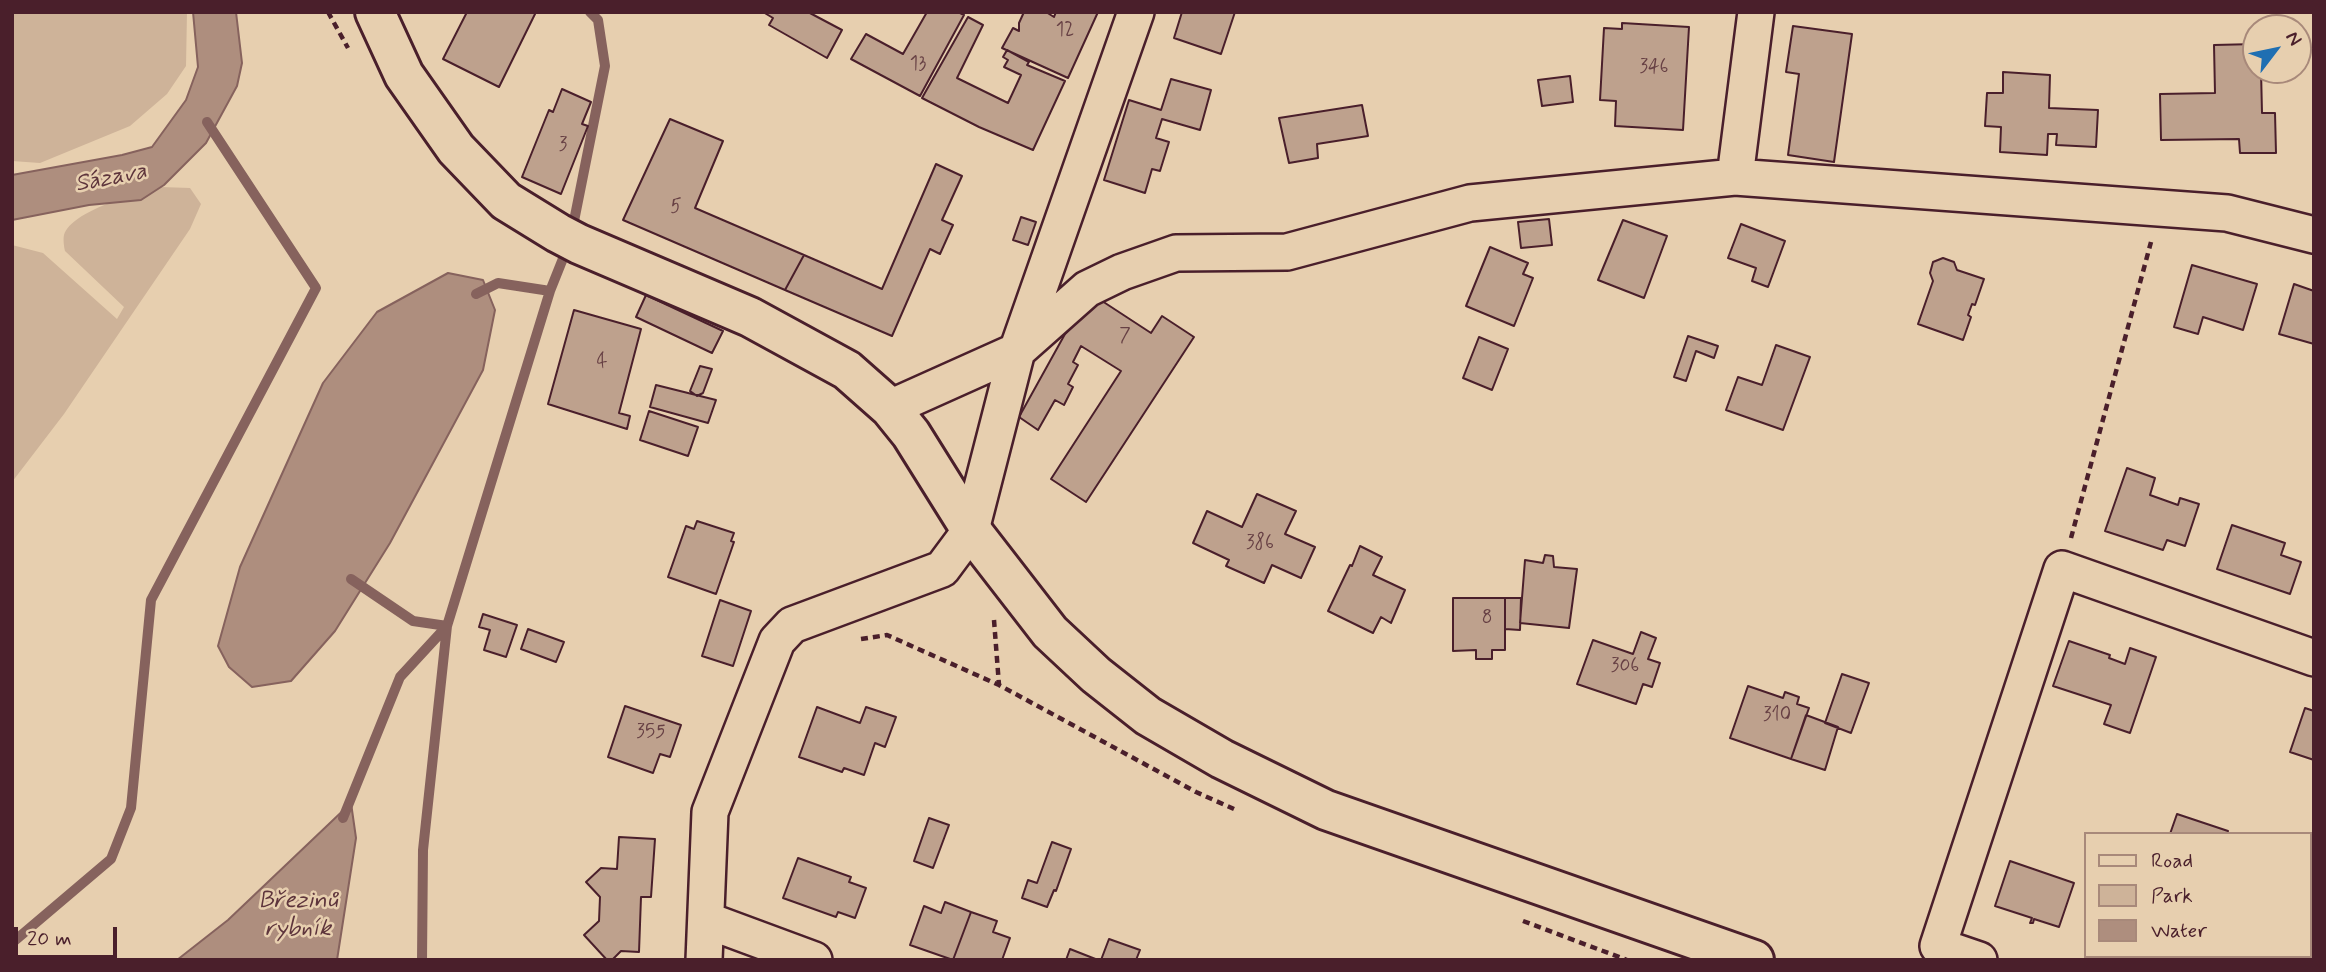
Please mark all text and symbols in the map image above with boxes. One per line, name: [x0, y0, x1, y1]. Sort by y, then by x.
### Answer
north arrow: [2242, 14, 2312, 84]
house number: 12: [1056, 20, 1074, 42]
text: N: [2280, 27, 2307, 51]
house number: 13: [910, 54, 926, 76]
house number: 346: [1639, 57, 1669, 79]
house number: 3: [559, 135, 567, 157]
water label: Sázava: [73, 158, 149, 200]
house number: 5: [670, 197, 682, 219]
house number: 7: [1119, 326, 1131, 348]
house number: 4: [596, 352, 608, 374]
house number: 386: [1246, 533, 1274, 555]
house number: 8: [1482, 608, 1492, 630]
house number: 306: [1611, 656, 1639, 678]
house number: 310: [1763, 705, 1791, 727]
house number: 355: [636, 722, 666, 744]
legend: [2084, 832, 2312, 958]
text: Road: [2151, 847, 2193, 875]
text: Park: [2151, 882, 2193, 910]
water label: Březinů rybník: [258, 888, 338, 944]
scale bar: [18, 912, 121, 956]
text: Water: [2151, 917, 2207, 945]
text: 20 m: [27, 925, 72, 953]

